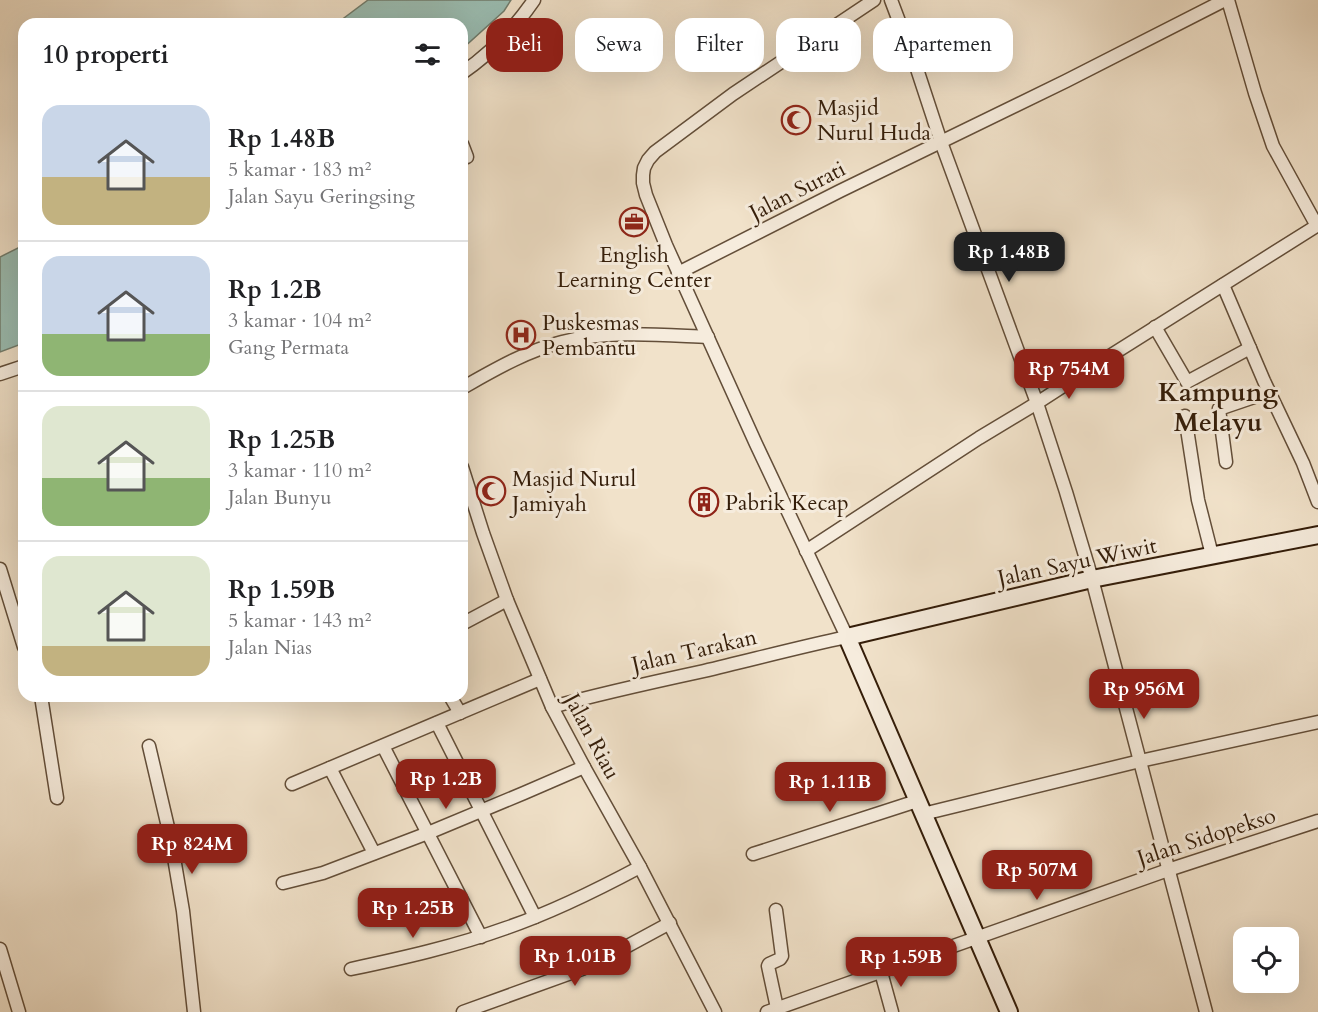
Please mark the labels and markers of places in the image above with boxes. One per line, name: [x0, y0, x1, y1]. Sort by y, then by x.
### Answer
place label: Masjid Nurul Huda: [817, 93, 932, 148]
mosque icon: Masjid Nurul Huda: [780, 104, 812, 136]
office icon: English Learning Center: [618, 206, 650, 238]
pin: Rp 1.48B: [947, 232, 1071, 283]
place label: English Learning Center: [557, 240, 712, 295]
place label: Puskesmas Pembantu: [542, 308, 639, 363]
hospital icon: Puskesmas Pembantu: [505, 319, 537, 351]
pin: Rp 754M: [1014, 349, 1124, 400]
place label: Masjid Nurul Jamiyah: [509, 464, 637, 519]
mosque icon: Masjid Nurul Jamiyah: [475, 475, 507, 507]
building icon: Pabrik Kecap: [688, 486, 720, 518]
place label: Pabrik Kecap: [725, 488, 849, 518]
pin: Rp 956M: [1089, 669, 1199, 720]
pin: Rp 1.2B: [391, 759, 501, 810]
pin: Rp 1.11B: [768, 762, 892, 813]
pin: Rp 824M: [137, 824, 247, 875]
pin: Rp 507M: [982, 850, 1092, 901]
pin: Rp 1.25B: [351, 888, 475, 939]
pin: Rp 1.01B: [513, 936, 637, 987]
pin: Rp 1.59B: [839, 937, 963, 988]

